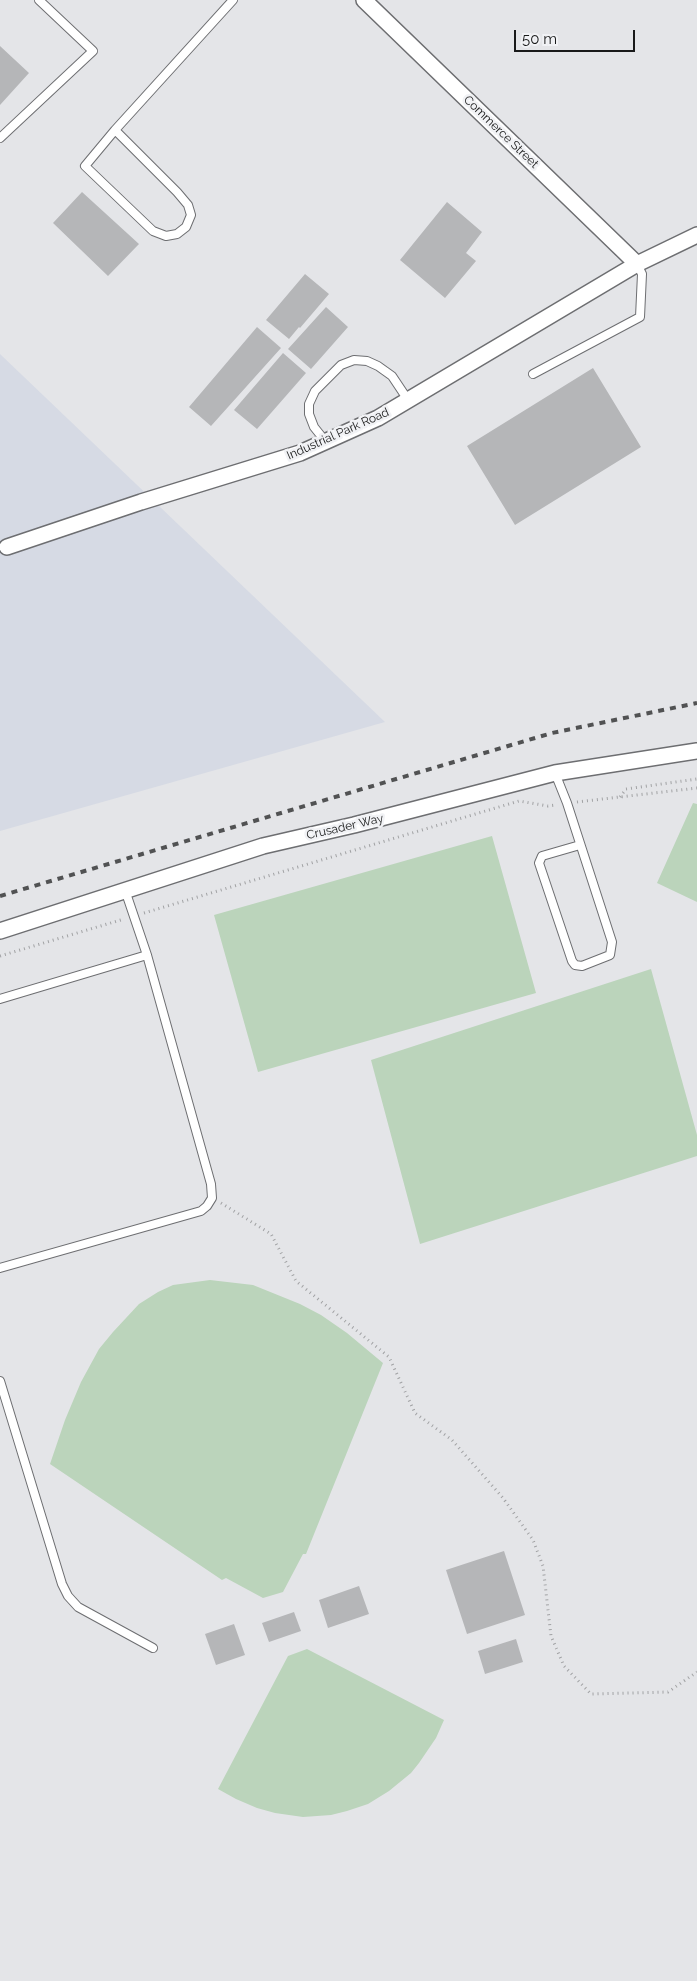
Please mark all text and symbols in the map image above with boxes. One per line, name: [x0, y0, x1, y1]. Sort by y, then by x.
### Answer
scale bar: [517, 20, 638, 52]
text: 50 m: [522, 30, 557, 48]
street label: Commerce Street: [461, 93, 541, 171]
street label: Industrial Park Road: [285, 405, 391, 463]
street label: Crusader Way: [305, 811, 385, 843]

